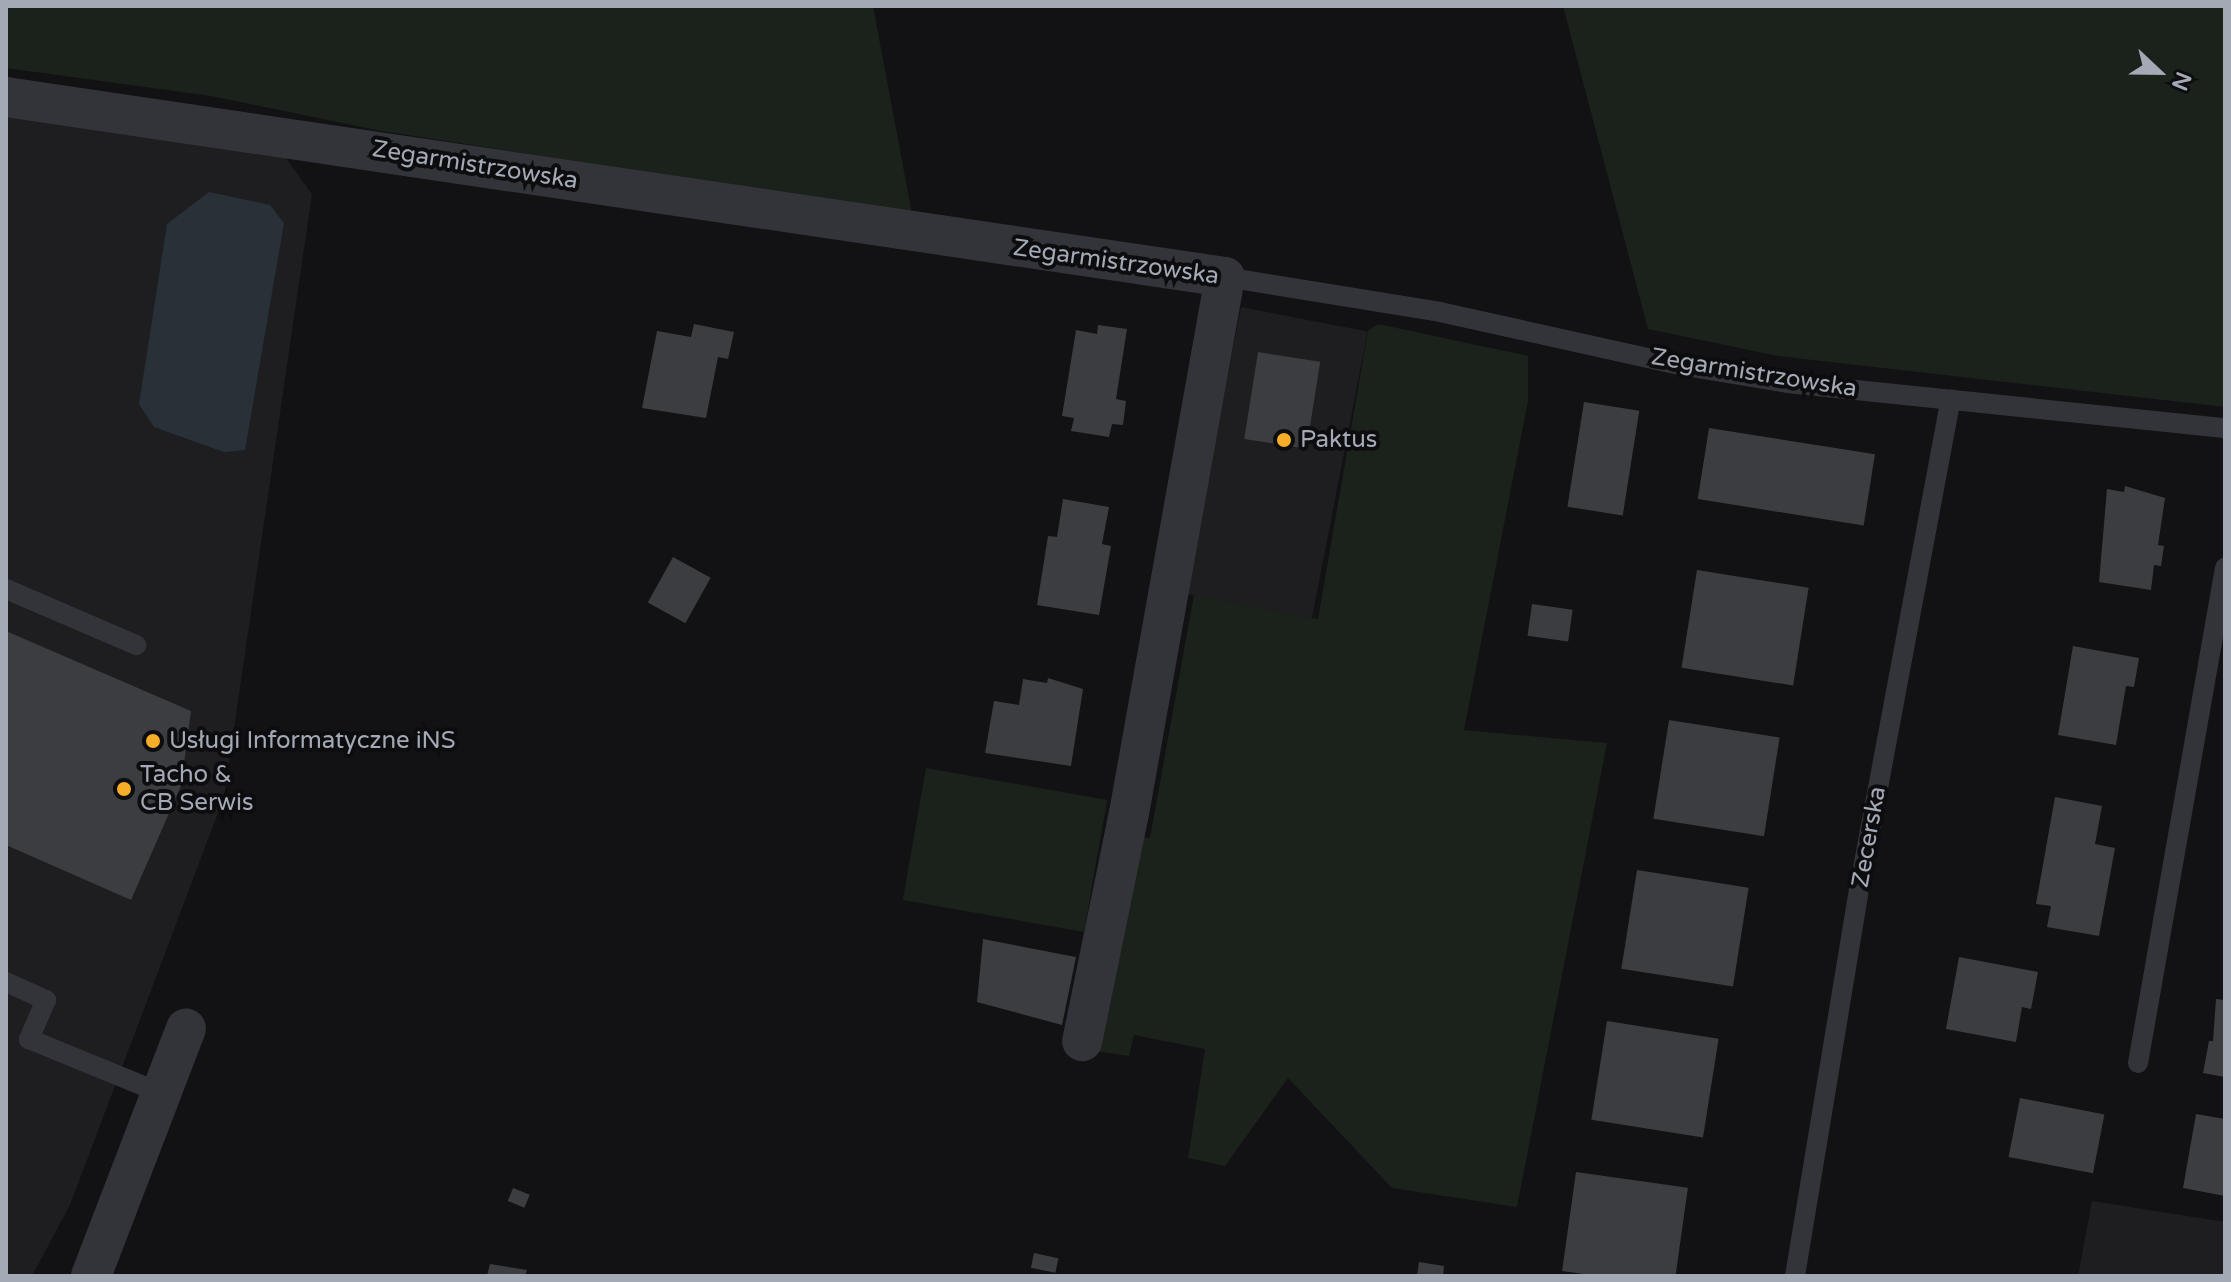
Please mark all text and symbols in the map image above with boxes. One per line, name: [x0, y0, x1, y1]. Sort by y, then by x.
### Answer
north arrow: [2119, 32, 2199, 112]
text: N: [2166, 68, 2197, 94]
street label: Zegarmistrzowska: [370, 135, 580, 195]
street label: Zegarmistrzowska: [1011, 233, 1221, 291]
street label: Zegarmistrzowska: [1649, 343, 1859, 403]
place label: Paktus: [1300, 426, 1377, 454]
marker: Paktus: [1275, 431, 1293, 449]
place label: Usługi Informatyczne iNS: [169, 727, 456, 755]
marker: Usługi Informatyczne iNS: [144, 732, 162, 750]
place label: Tacho & CB Serwis: [140, 761, 254, 817]
marker: Tacho & CB Serwis: [115, 780, 133, 798]
street label: Zecerska: [1846, 784, 1892, 890]

